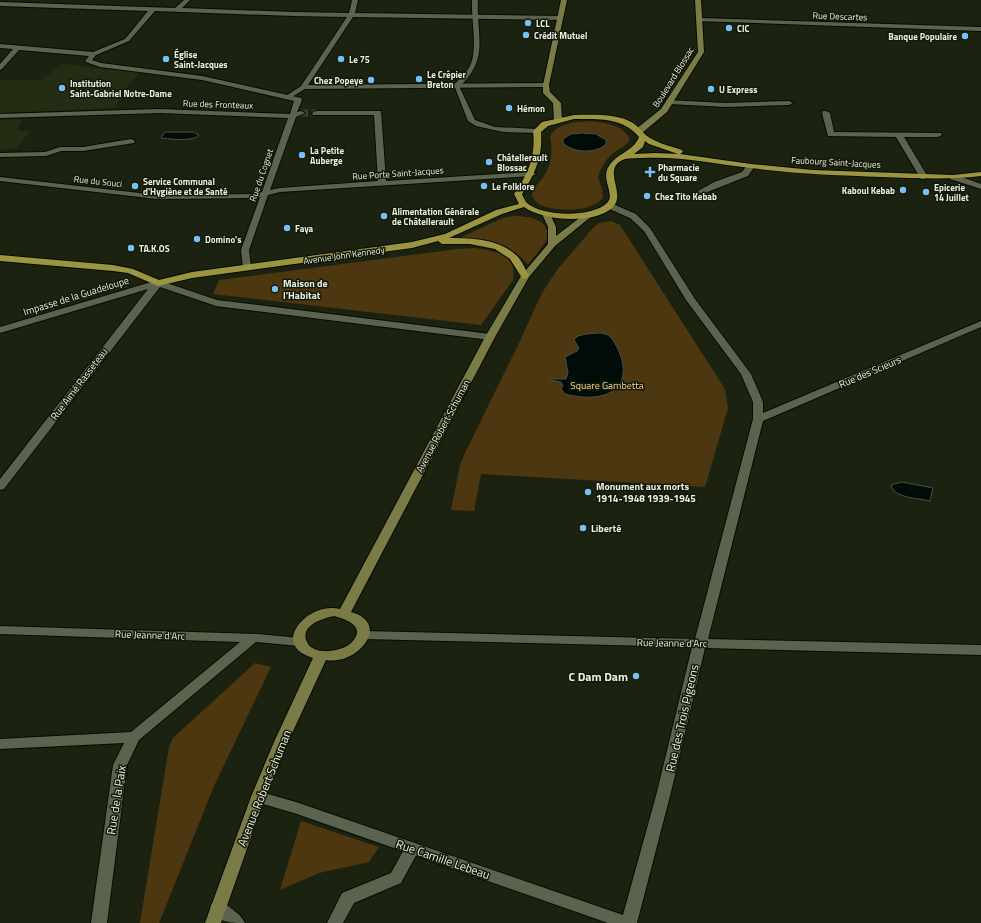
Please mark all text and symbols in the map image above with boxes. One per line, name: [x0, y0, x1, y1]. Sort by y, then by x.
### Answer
street label: Rue Descartes: [812, 9, 868, 23]
place label: LCL: [536, 17, 550, 30]
marker: LCL: [523, 18, 533, 28]
place label: CIC: [737, 22, 749, 35]
marker: CIC: [724, 23, 734, 33]
place label: Crédit Mutuel: [534, 29, 587, 42]
marker: Crédit Mutuel: [521, 30, 531, 40]
place label: Banque Populaire: [888, 30, 957, 43]
marker: Banque Populaire: [960, 31, 970, 41]
street label: Boulevard Blossac: [649, 44, 697, 110]
place label: Église Saint-Jacques: [174, 48, 228, 71]
place label: Le 75: [349, 53, 370, 66]
marker: Église Saint-Jacques: [161, 54, 171, 64]
marker: Le 75: [336, 54, 346, 64]
place label: Le Crêpier Breton: [427, 68, 466, 91]
place label: Chez Popeye: [314, 74, 363, 87]
marker: Le Crêpier Breton: [414, 74, 424, 84]
marker: Chez Popeye: [366, 75, 376, 85]
place label: Institution Saint-Gabriel Notre-Dame: [70, 77, 172, 100]
marker: Institution Saint-Gabriel Notre-Dame: [57, 83, 67, 93]
place label: U Express: [719, 83, 757, 96]
marker: U Express: [706, 84, 716, 94]
street label: Rue des Fronteaux: [183, 96, 253, 112]
place label: Hémon: [517, 102, 545, 115]
marker: Hémon: [504, 103, 514, 113]
place label: La Petite Auberge: [310, 144, 345, 167]
street label: Rue du Cognet: [246, 146, 276, 203]
marker: La Petite Auberge: [297, 150, 307, 160]
place label: Châtellerault Blossac: [497, 151, 548, 174]
street label: Faubourg Saint-Jacques: [791, 153, 881, 171]
marker: Châtellerault Blossac: [484, 157, 494, 167]
place label: Pharmacie du Square: [658, 161, 700, 184]
street label: Rue Porte Saint-Jacques: [352, 163, 444, 183]
marker: Pharmacie du Square: [645, 167, 655, 177]
street label: Rue du Souci: [73, 172, 123, 190]
place label: Service Communal d'Hygiène et de Santé: [143, 175, 228, 198]
place label: Le Folklore: [492, 180, 535, 193]
marker: Service Communal d'Hygiène et de Santé: [130, 181, 140, 191]
marker: Le Folklore: [479, 181, 489, 191]
place label: Epicerie 14 Juillet: [934, 181, 970, 204]
place label: Kaboul Kebab: [842, 184, 895, 197]
marker: Kaboul Kebab: [898, 185, 908, 195]
marker: Epicerie 14 Juillet: [921, 187, 931, 197]
place label: Chez Tito Kebab: [655, 190, 717, 203]
marker: Chez Tito Kebab: [642, 191, 652, 201]
place label: Alimentation Générale de Châtellerault: [392, 205, 480, 228]
marker: Alimentation Générale de Châtellerault: [379, 211, 389, 221]
place label: Faya: [295, 222, 314, 235]
marker: Faya: [282, 223, 292, 233]
place label: Domino's: [205, 233, 241, 246]
marker: Domino's: [192, 234, 202, 244]
place label: TA.K.OS: [139, 242, 170, 255]
marker: TA.K.OS: [126, 243, 136, 253]
street label: Avenue John Kennedy: [303, 243, 386, 267]
street label: Impasse de la Guadeloupe: [21, 273, 131, 319]
place label: Maison de l'Habitat: [283, 276, 328, 303]
marker: Maison de l'Habitat: [270, 284, 280, 294]
street label: Rue Aimé Rasseteau: [47, 345, 111, 423]
street label: Rue des Scieurs: [837, 352, 904, 392]
street label: Avenue Robert Schuman: [412, 377, 474, 475]
park label: Square Gambetta: [570, 378, 644, 393]
place label: Monument aux morts 1914-1948 1939-1945: [596, 479, 696, 506]
marker: Monument aux morts 1914-1948 1939-1945: [583, 487, 593, 497]
place label: Liberté: [591, 521, 621, 536]
marker: Liberté: [578, 523, 588, 533]
street label: Rue Jeanne d'Arc: [115, 626, 185, 644]
street label: Rue Jeanne d'Arc: [637, 635, 707, 651]
street label: Rue des Trois Pigeons: [660, 662, 704, 774]
place label: C Dam Dam: [568, 667, 628, 686]
marker: C Dam Dam: [631, 671, 641, 681]
street label: Avenue Robert Schuman: [232, 727, 296, 849]
street label: Rue de la Paix: [101, 763, 131, 836]
street label: Rue Camille Lebeau: [393, 834, 493, 884]

